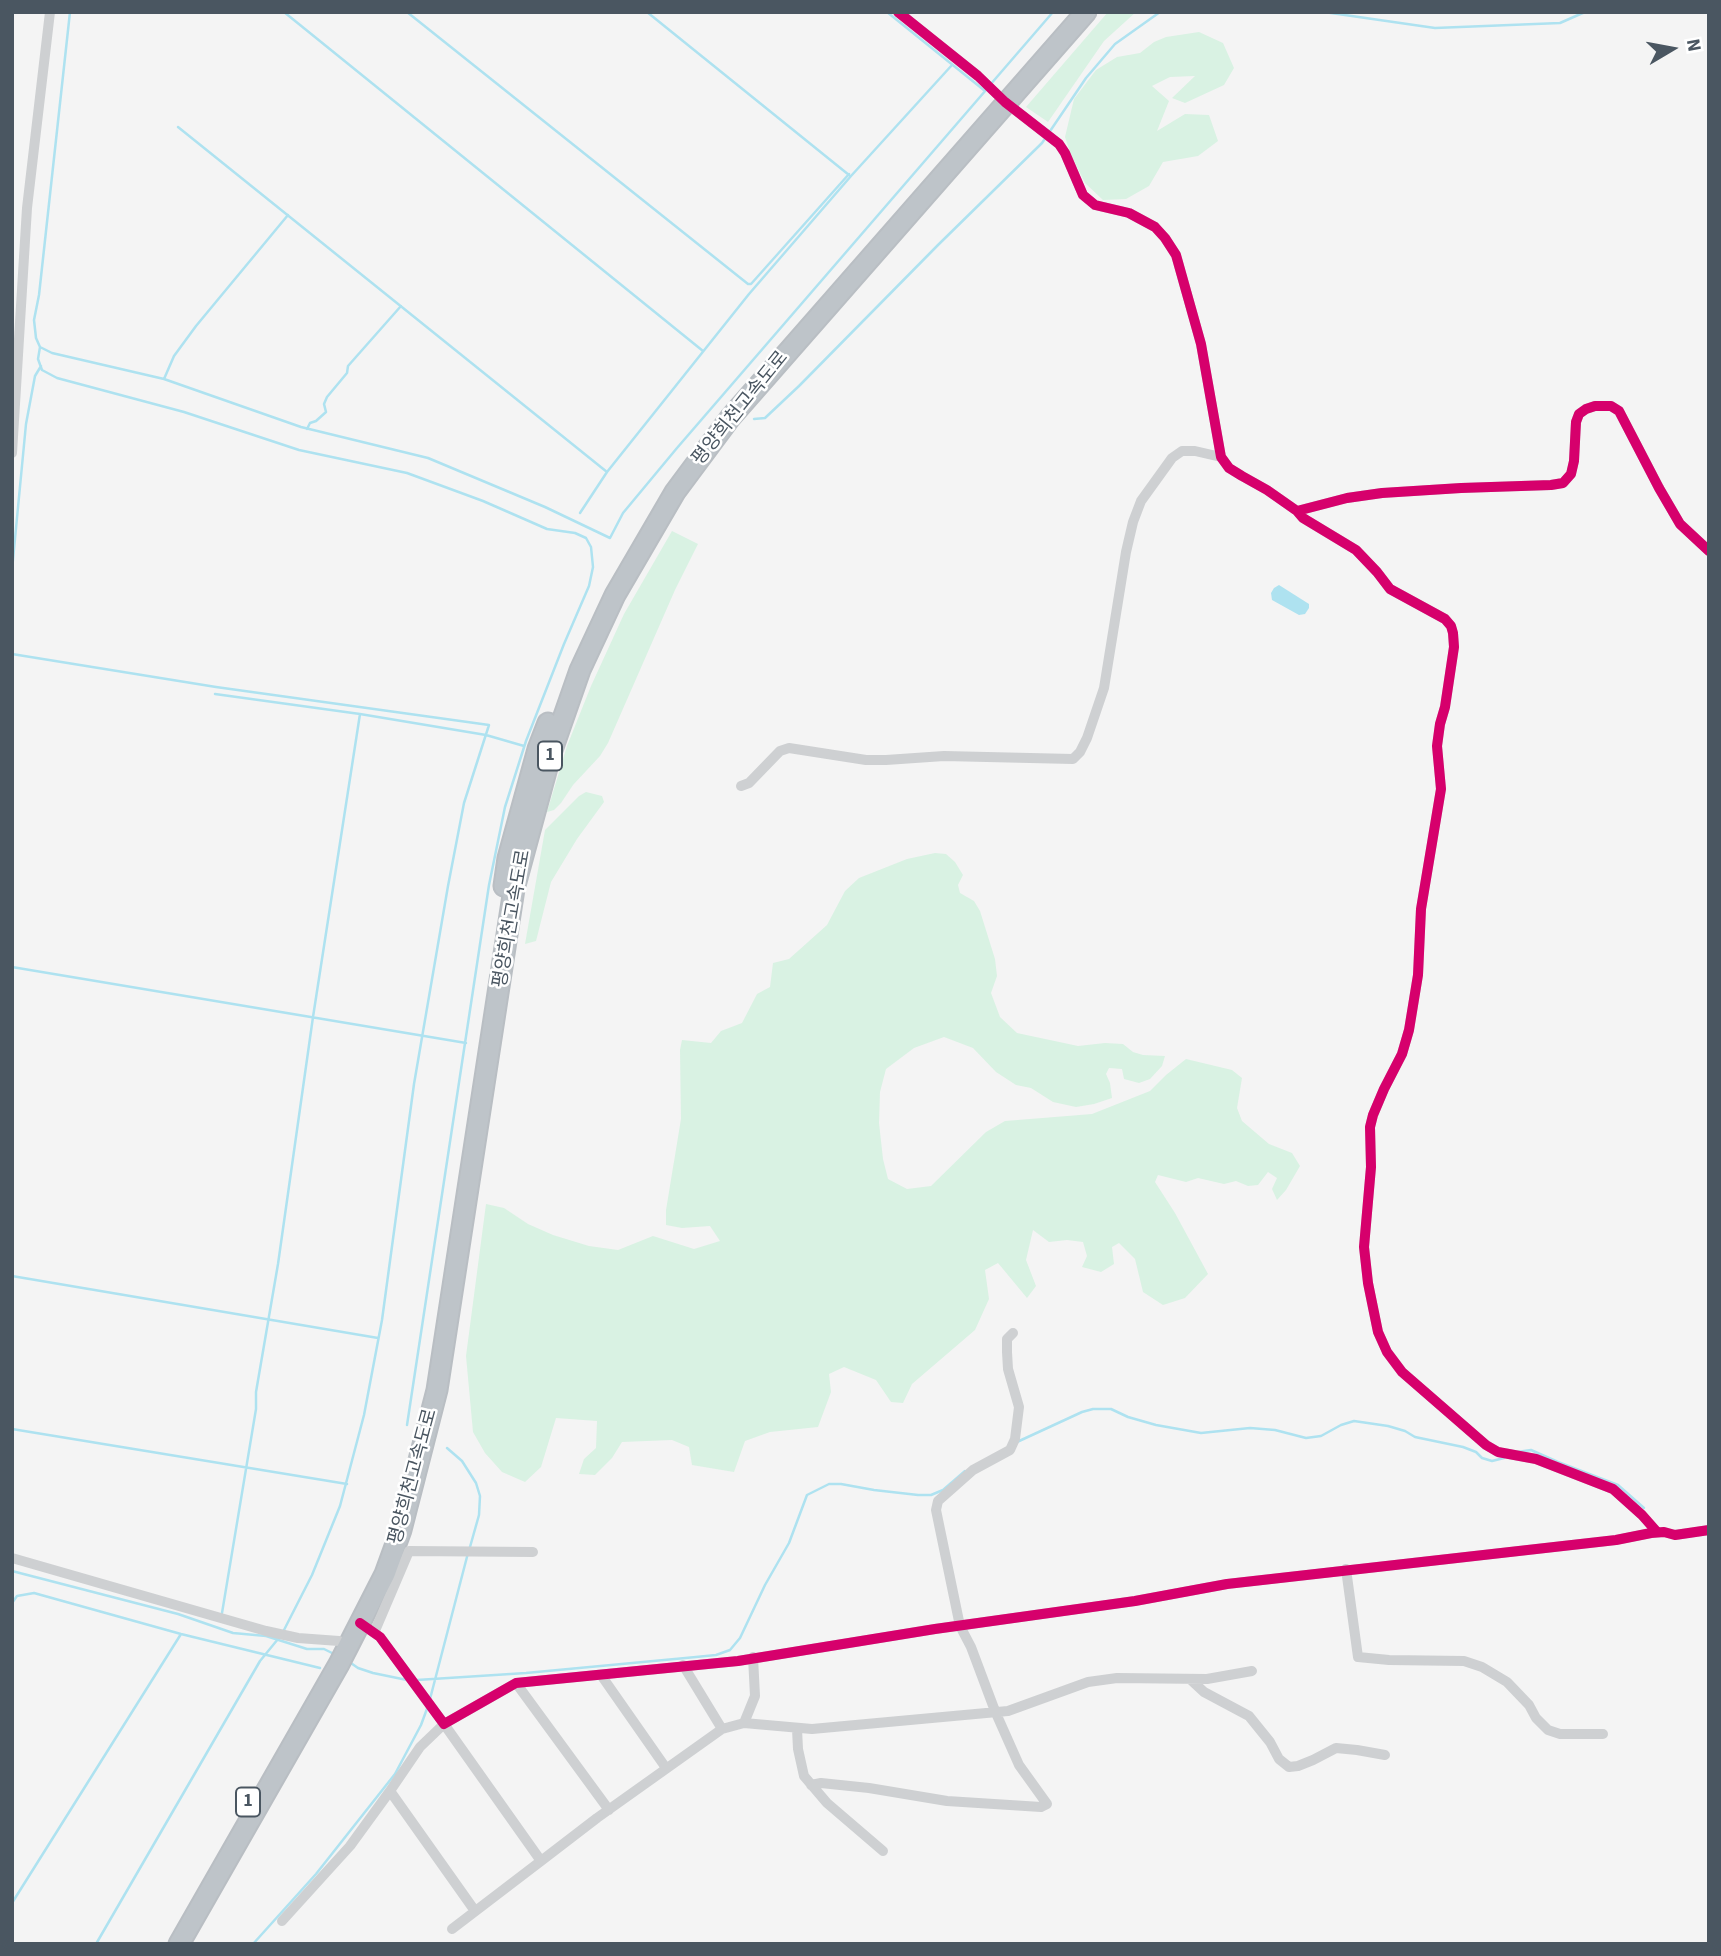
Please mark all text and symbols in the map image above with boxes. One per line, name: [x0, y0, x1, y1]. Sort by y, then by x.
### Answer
north arrow: [1637, 14, 1707, 84]
text: N: [1679, 37, 1708, 54]
street label: 평양희천고속도로: [688, 347, 794, 471]
road number: 1: [538, 742, 562, 770]
street label: 평양희천고속도로: [490, 848, 536, 990]
street label: 평양희천고속도로: [385, 1407, 443, 1547]
road number: 1: [236, 1788, 260, 1816]

